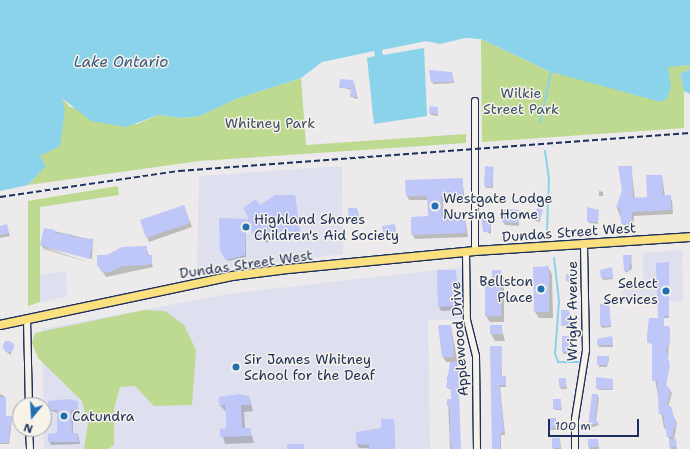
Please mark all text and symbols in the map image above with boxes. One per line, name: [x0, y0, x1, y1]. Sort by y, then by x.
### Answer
water label: Lake Ontario: [74, 54, 168, 72]
park label: Wilkie Street Park: [483, 85, 559, 118]
park label: Whitney Park: [225, 115, 315, 131]
place label: Westgate Lodge Nursing Home: [443, 190, 552, 222]
marker: Westgate Lodge Nursing Home: [430, 201, 440, 211]
place label: Highland Shores Children's Aid Society: [254, 211, 399, 244]
street label: Dundas Street West: [501, 219, 637, 245]
marker: Highland Shores Children's Aid Society: [241, 222, 251, 232]
street label: Dundas Street West: [178, 246, 314, 282]
street label: Wright Avenue: [564, 261, 580, 361]
place label: Bellston Place: [479, 273, 533, 306]
place label: Select Services: [604, 275, 658, 308]
street label: Applewood Drive: [447, 281, 471, 397]
marker: Bellston Place: [536, 284, 546, 294]
marker: Select Services: [661, 286, 671, 296]
place label: Sir James Whitney School for the Deaf: [244, 351, 375, 384]
marker: Sir James Whitney School for the Deaf: [231, 362, 241, 372]
north arrow: [12, 397, 52, 437]
place label: Catundra: [72, 408, 134, 424]
marker: Catundra: [59, 411, 69, 421]
scale bar: [550, 411, 641, 437]
text: 100 m: [555, 418, 591, 434]
text: N: [22, 419, 35, 436]

